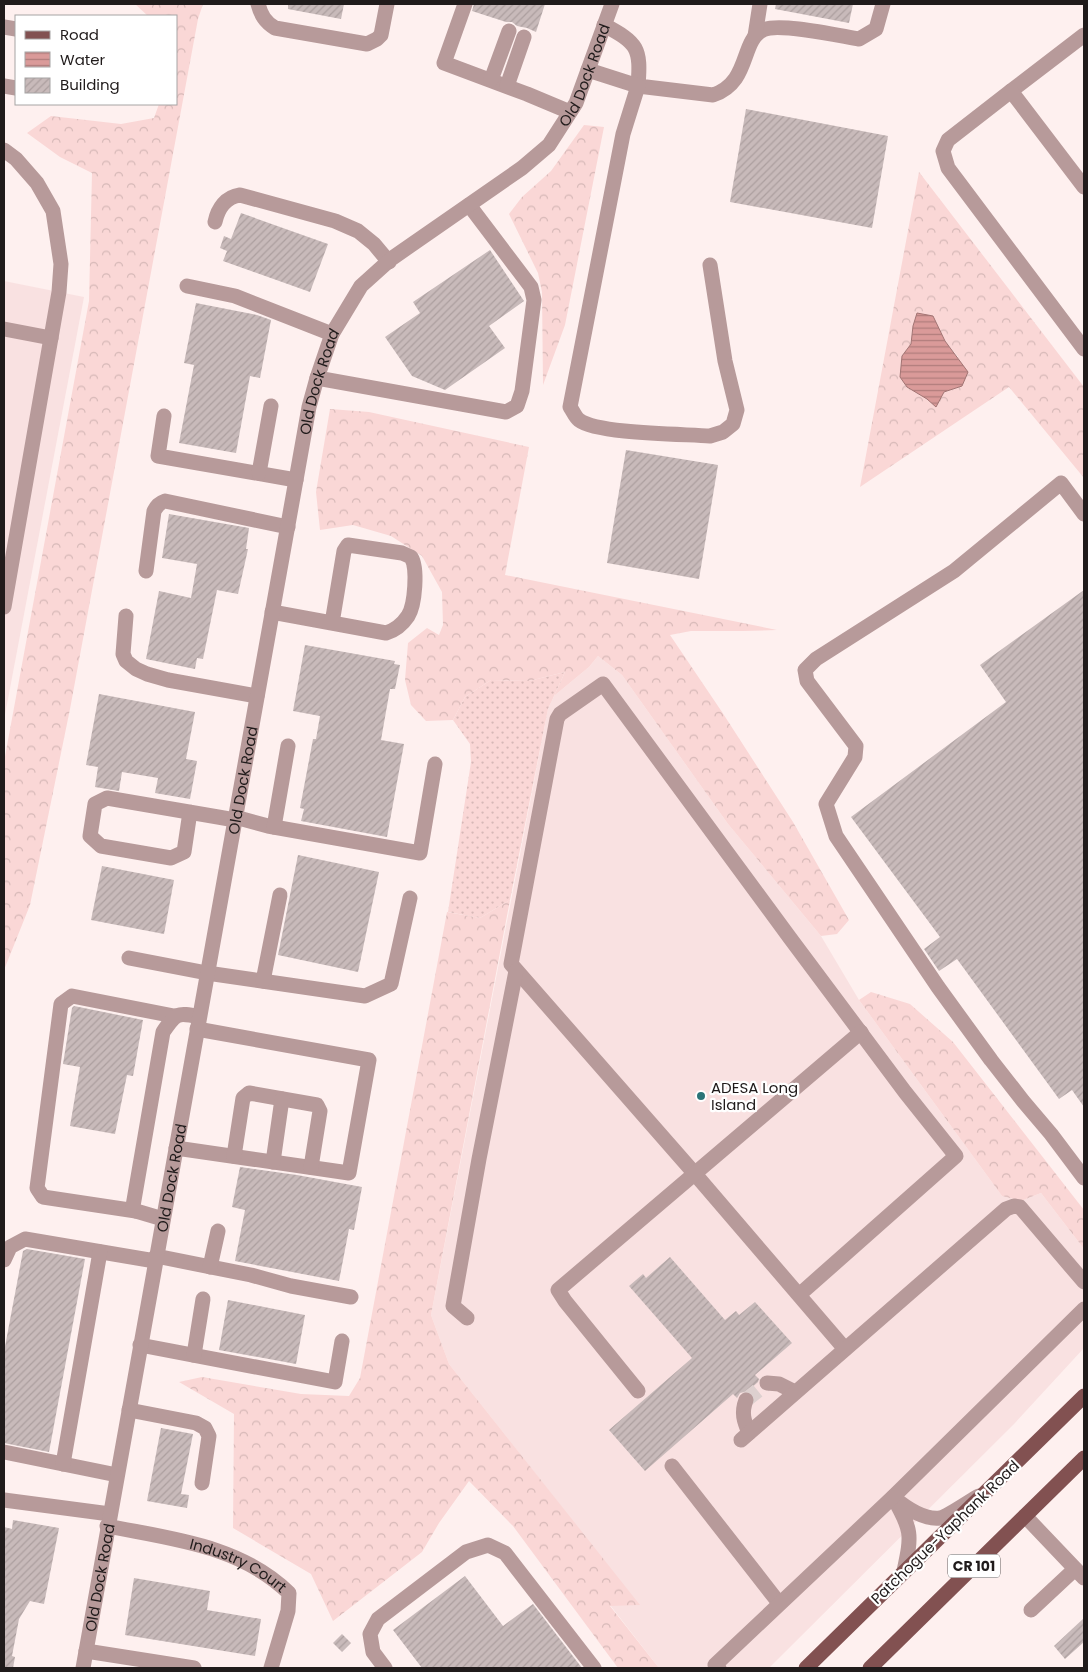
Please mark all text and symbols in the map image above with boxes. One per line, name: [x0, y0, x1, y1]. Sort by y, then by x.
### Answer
legend: [15, 15, 178, 105]
street label: Old Dock Road: [553, 21, 615, 130]
text: Road: [60, 24, 99, 45]
text: Water: [60, 49, 106, 70]
text: Building: [60, 74, 120, 95]
street label: Old Dock Road: [294, 324, 344, 436]
street label: Old Dock Road: [222, 724, 262, 836]
place label: ADESA Long Island: [711, 1077, 798, 1115]
marker: ADESA Long Island: [695, 1090, 707, 1102]
street label: Old Dock Road: [151, 1122, 191, 1234]
street label: Patchogue-Yaphank Road: [866, 1455, 1024, 1609]
street label: Old Dock Road: [79, 1522, 119, 1633]
street label: Industry Court: [188, 1533, 292, 1597]
road number: CR 101: [948, 1554, 1000, 1578]

